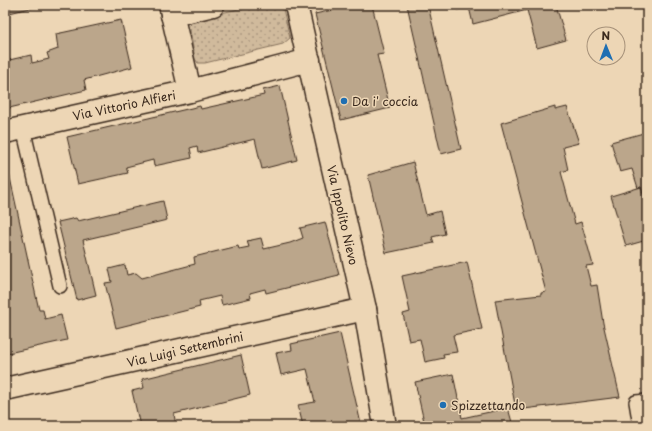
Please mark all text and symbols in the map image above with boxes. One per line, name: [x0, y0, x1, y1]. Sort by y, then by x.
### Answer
north arrow: [586, 26, 626, 66]
text: N: [601, 27, 611, 44]
street label: Via Vittorio Alfieri: [71, 85, 177, 125]
place label: Da i' coccia: [352, 92, 419, 110]
marker: Da i' coccia: [339, 96, 349, 106]
street label: Via Ippolito Nievo: [323, 163, 363, 267]
street label: Via Luigi Settembrini: [125, 327, 245, 371]
place label: Spizzettando: [451, 396, 525, 414]
marker: Spizzettando: [438, 400, 448, 410]

